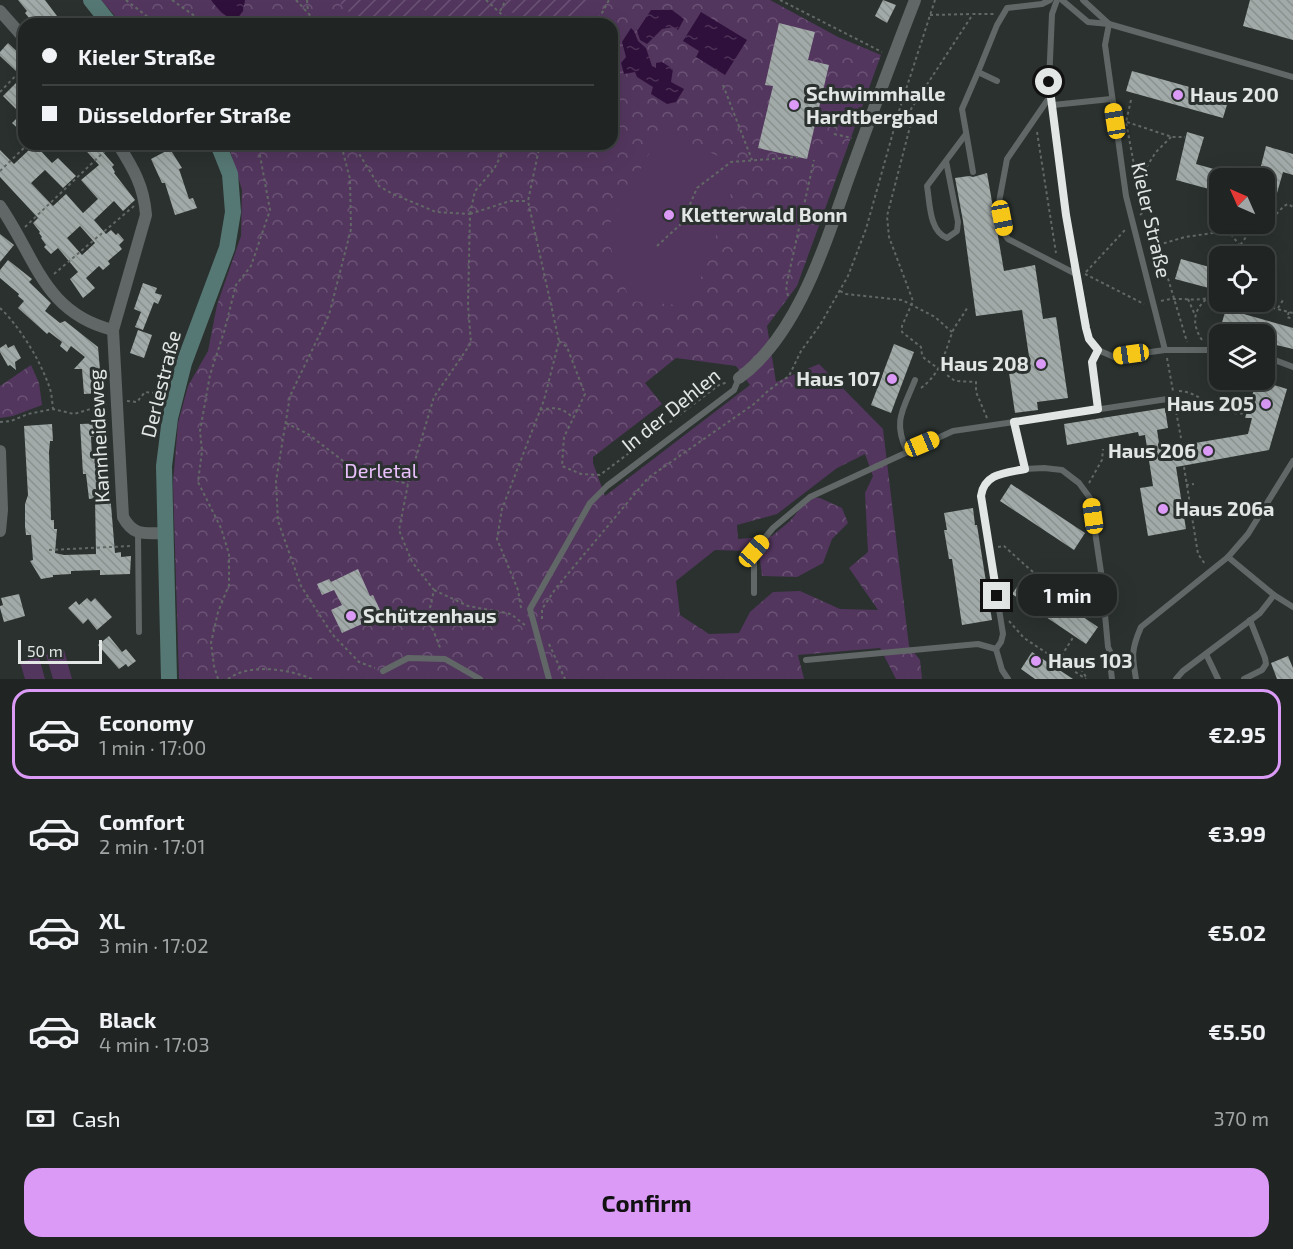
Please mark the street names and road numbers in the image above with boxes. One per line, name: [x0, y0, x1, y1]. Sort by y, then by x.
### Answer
street label: Kieler Straße: [1127, 159, 1177, 280]
street label: Derlestraße: [135, 328, 185, 440]
street label: In der Dehlen: [616, 362, 724, 456]
street label: Kannheideweg: [83, 369, 113, 504]

